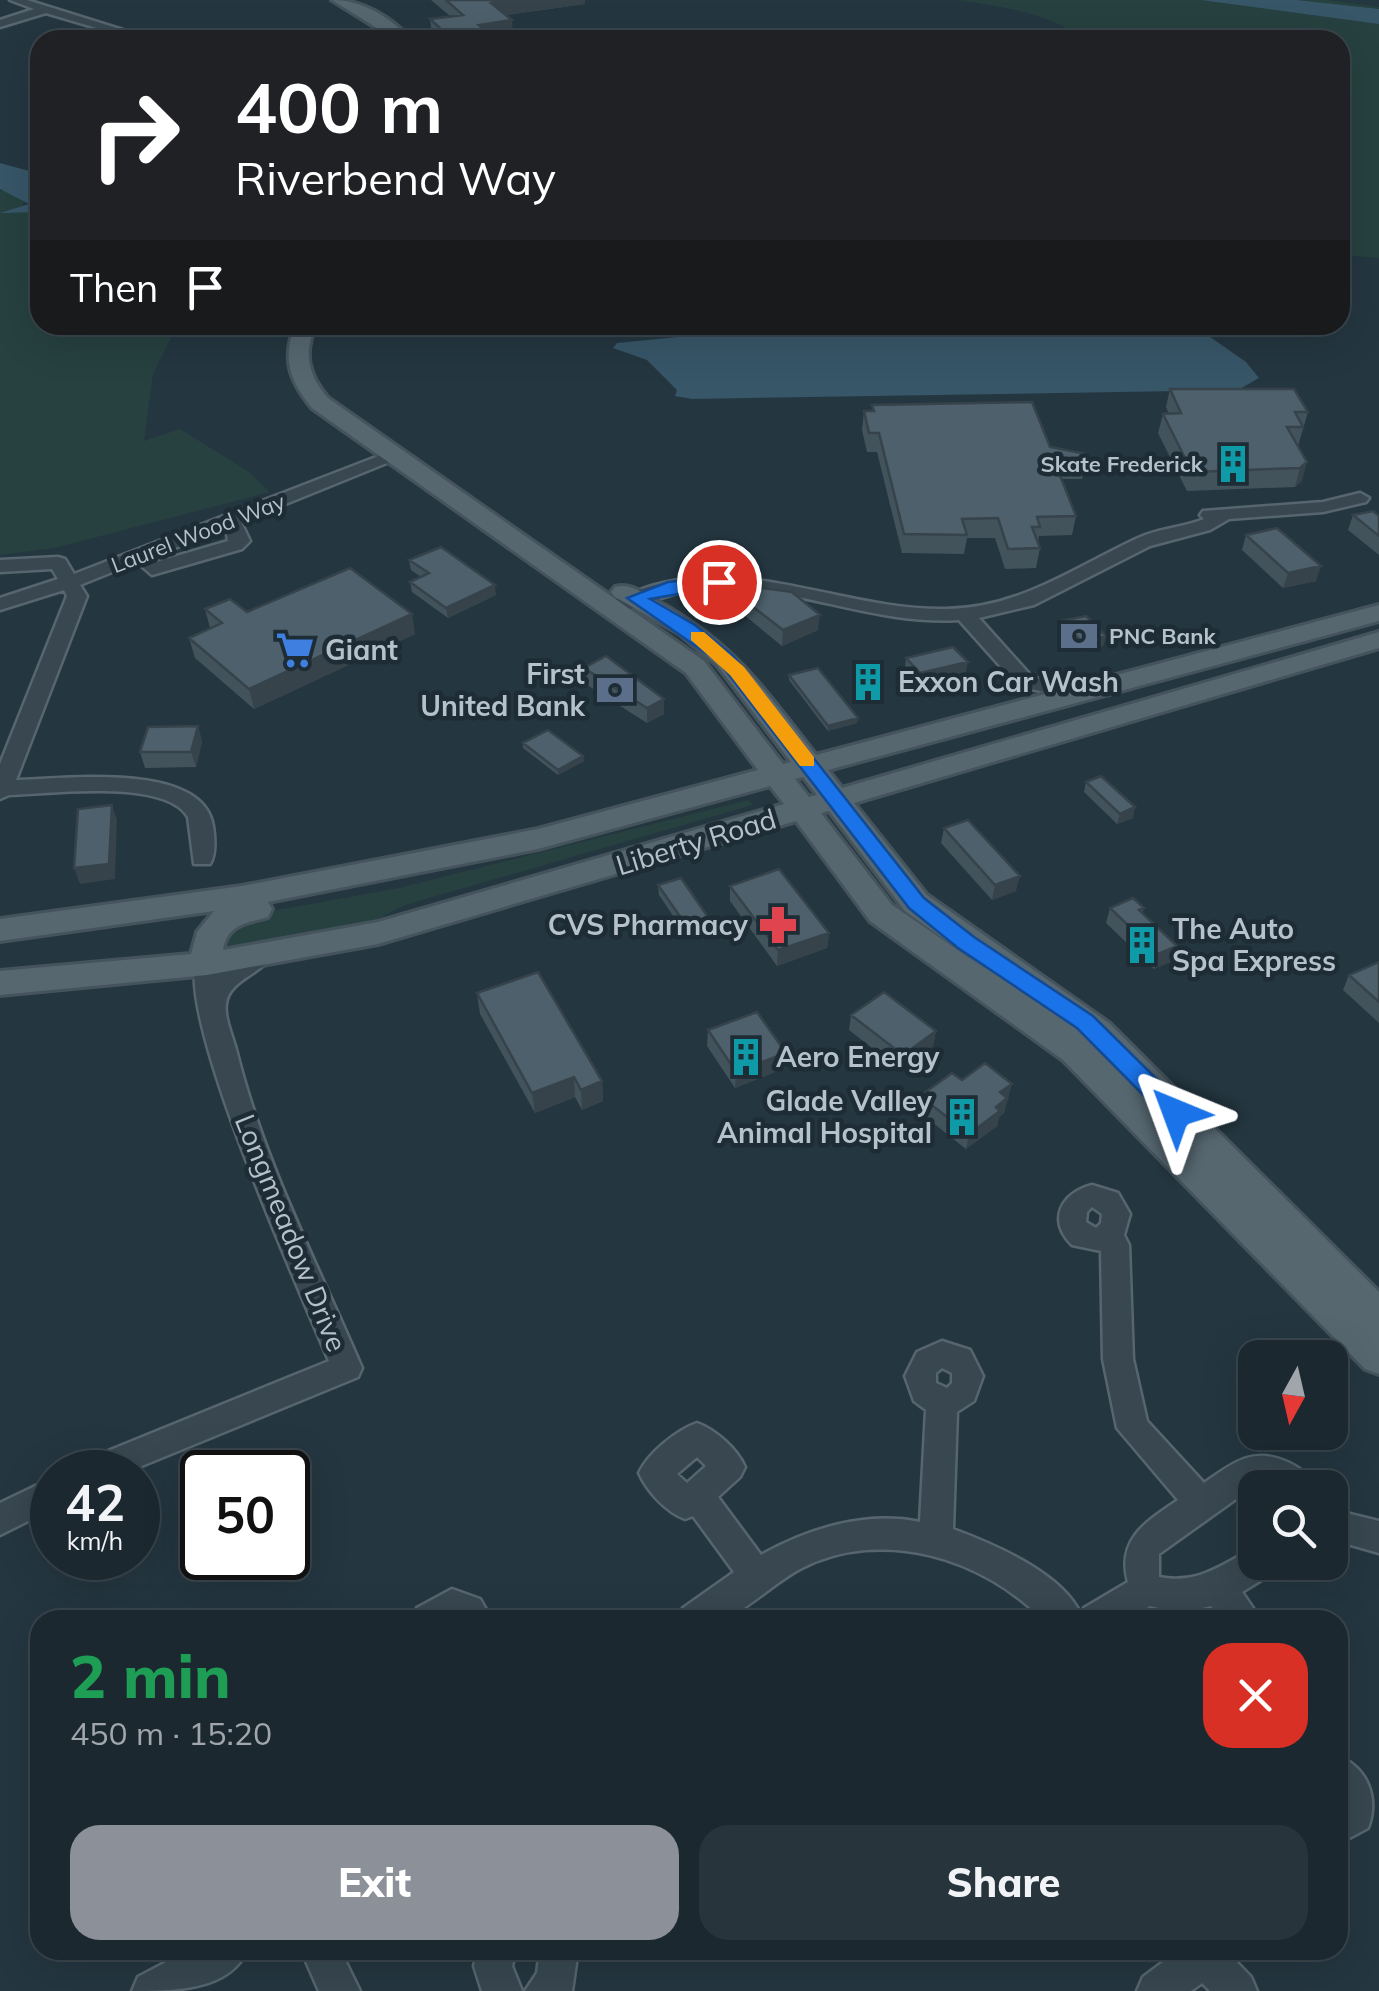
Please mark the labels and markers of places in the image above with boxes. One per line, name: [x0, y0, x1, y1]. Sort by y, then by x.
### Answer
building icon: Skate Frederick: [1212, 443, 1254, 485]
place label: Skate Frederick: [1041, 450, 1204, 478]
pin: [677, 540, 762, 625]
bank icon: PNC Bank: [1058, 615, 1100, 657]
place label: PNC Bank: [1109, 622, 1216, 650]
supermarket icon: Giant: [274, 629, 316, 671]
place label: Giant: [325, 632, 398, 667]
place label: First United Bank: [420, 656, 586, 723]
building icon: Exxon Car Wash: [847, 661, 889, 703]
place label: Exxon Car Wash: [898, 664, 1119, 699]
bank icon: First United Bank: [594, 669, 636, 711]
pharmacy icon: CVS Pharmacy: [757, 904, 799, 946]
place label: CVS Pharmacy: [548, 907, 749, 942]
place label: The Auto Spa Express: [1172, 911, 1336, 978]
building icon: The Auto Spa Express: [1121, 924, 1163, 966]
building icon: Aero Energy: [725, 1036, 767, 1078]
place label: Aero Energy: [776, 1039, 940, 1074]
place label: Glade Valley Animal Hospital: [717, 1083, 933, 1150]
building icon: Glade Valley Animal Hospital: [941, 1096, 983, 1138]

